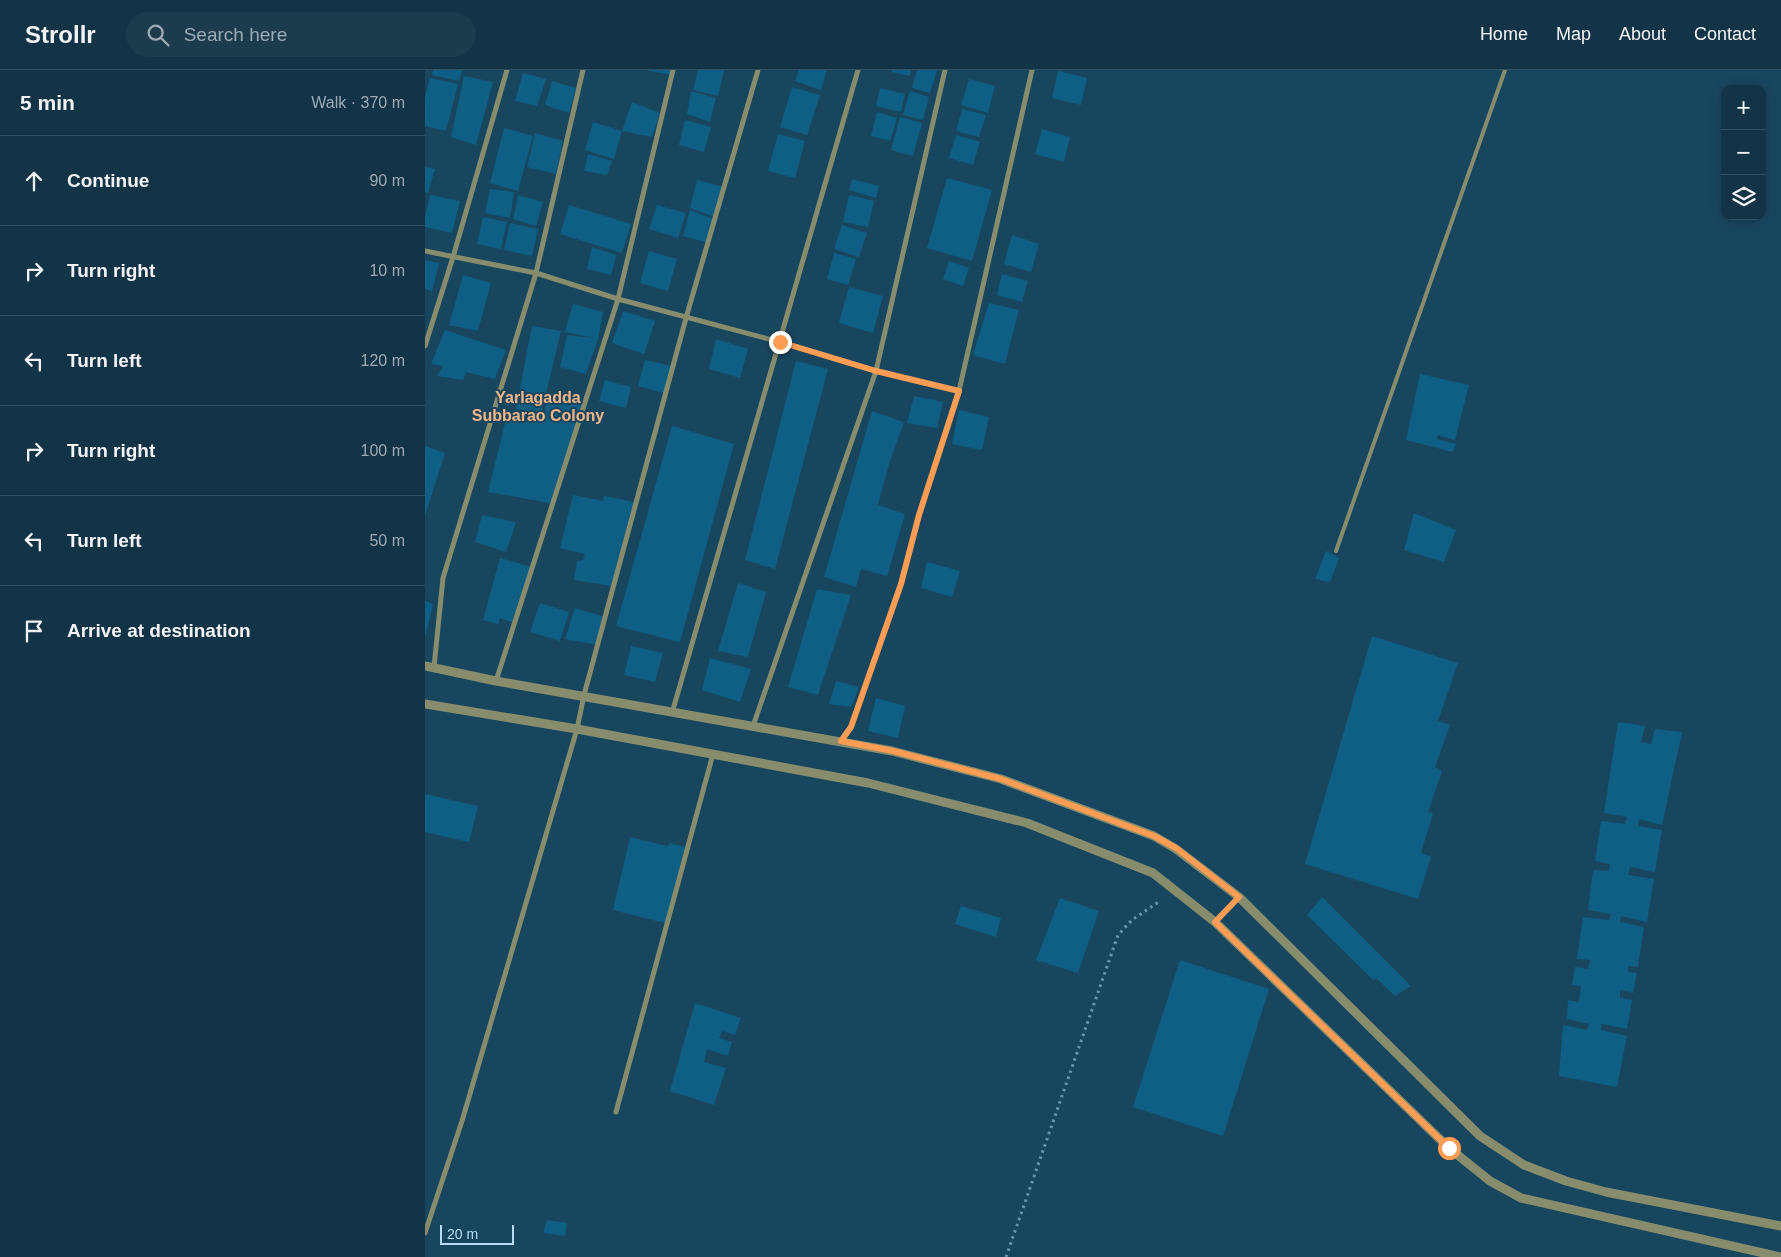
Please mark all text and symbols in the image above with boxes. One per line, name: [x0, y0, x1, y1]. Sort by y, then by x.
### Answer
search box: [126, 12, 476, 57]
text: Strollr: [25, 21, 96, 48]
icon: search: [144, 21, 172, 49]
text: Search here: [184, 24, 287, 45]
text: Home: [1480, 24, 1528, 44]
text: Map: [1556, 24, 1591, 44]
text: About: [1619, 24, 1666, 44]
text: Contact: [1694, 24, 1756, 44]
map controls: [1721, 85, 1766, 220]
button: +: [1721, 85, 1766, 130]
text: 5 min: [20, 91, 75, 114]
text: Walk · 370 m: [311, 94, 405, 111]
button: −: [1721, 130, 1766, 175]
icon: ahead: [20, 167, 48, 195]
text: Continue: [67, 170, 149, 191]
text: 90 m: [369, 172, 405, 189]
button: layers: [1721, 175, 1766, 220]
icon: right: [20, 257, 48, 285]
text: Turn right: [67, 260, 155, 281]
text: 10 m: [369, 262, 405, 279]
route end: [769, 331, 792, 354]
icon: left: [20, 347, 48, 375]
text: Turn left: [67, 350, 142, 371]
text: 120 m: [361, 352, 405, 369]
district label: Yarlagadda Subbarao Colony: [472, 389, 604, 424]
icon: right: [20, 437, 48, 465]
text: Turn right: [67, 440, 155, 461]
text: 100 m: [361, 442, 405, 459]
icon: left: [20, 527, 48, 555]
text: Turn left: [67, 530, 142, 551]
text: 50 m: [369, 532, 405, 549]
icon: arrive: [20, 617, 48, 645]
text: Arrive at destination: [67, 620, 251, 641]
route start: [1438, 1137, 1461, 1160]
scale bar: [440, 1222, 514, 1245]
text: 20 m: [447, 1226, 478, 1242]

